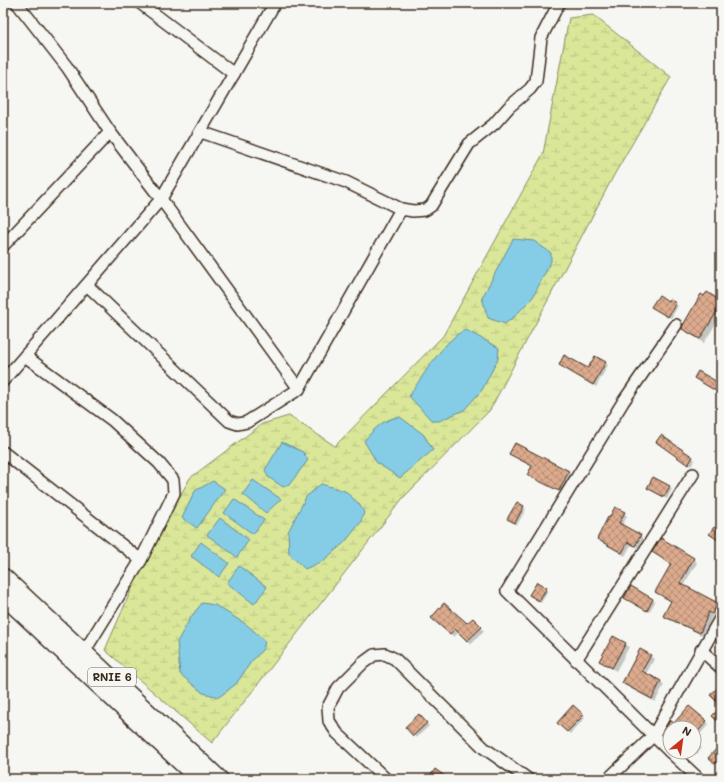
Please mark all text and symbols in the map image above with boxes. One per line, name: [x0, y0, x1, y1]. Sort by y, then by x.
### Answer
road number: RNIE 6: [88, 668, 136, 686]
north arrow: [662, 720, 702, 760]
text: N: [680, 722, 694, 739]

